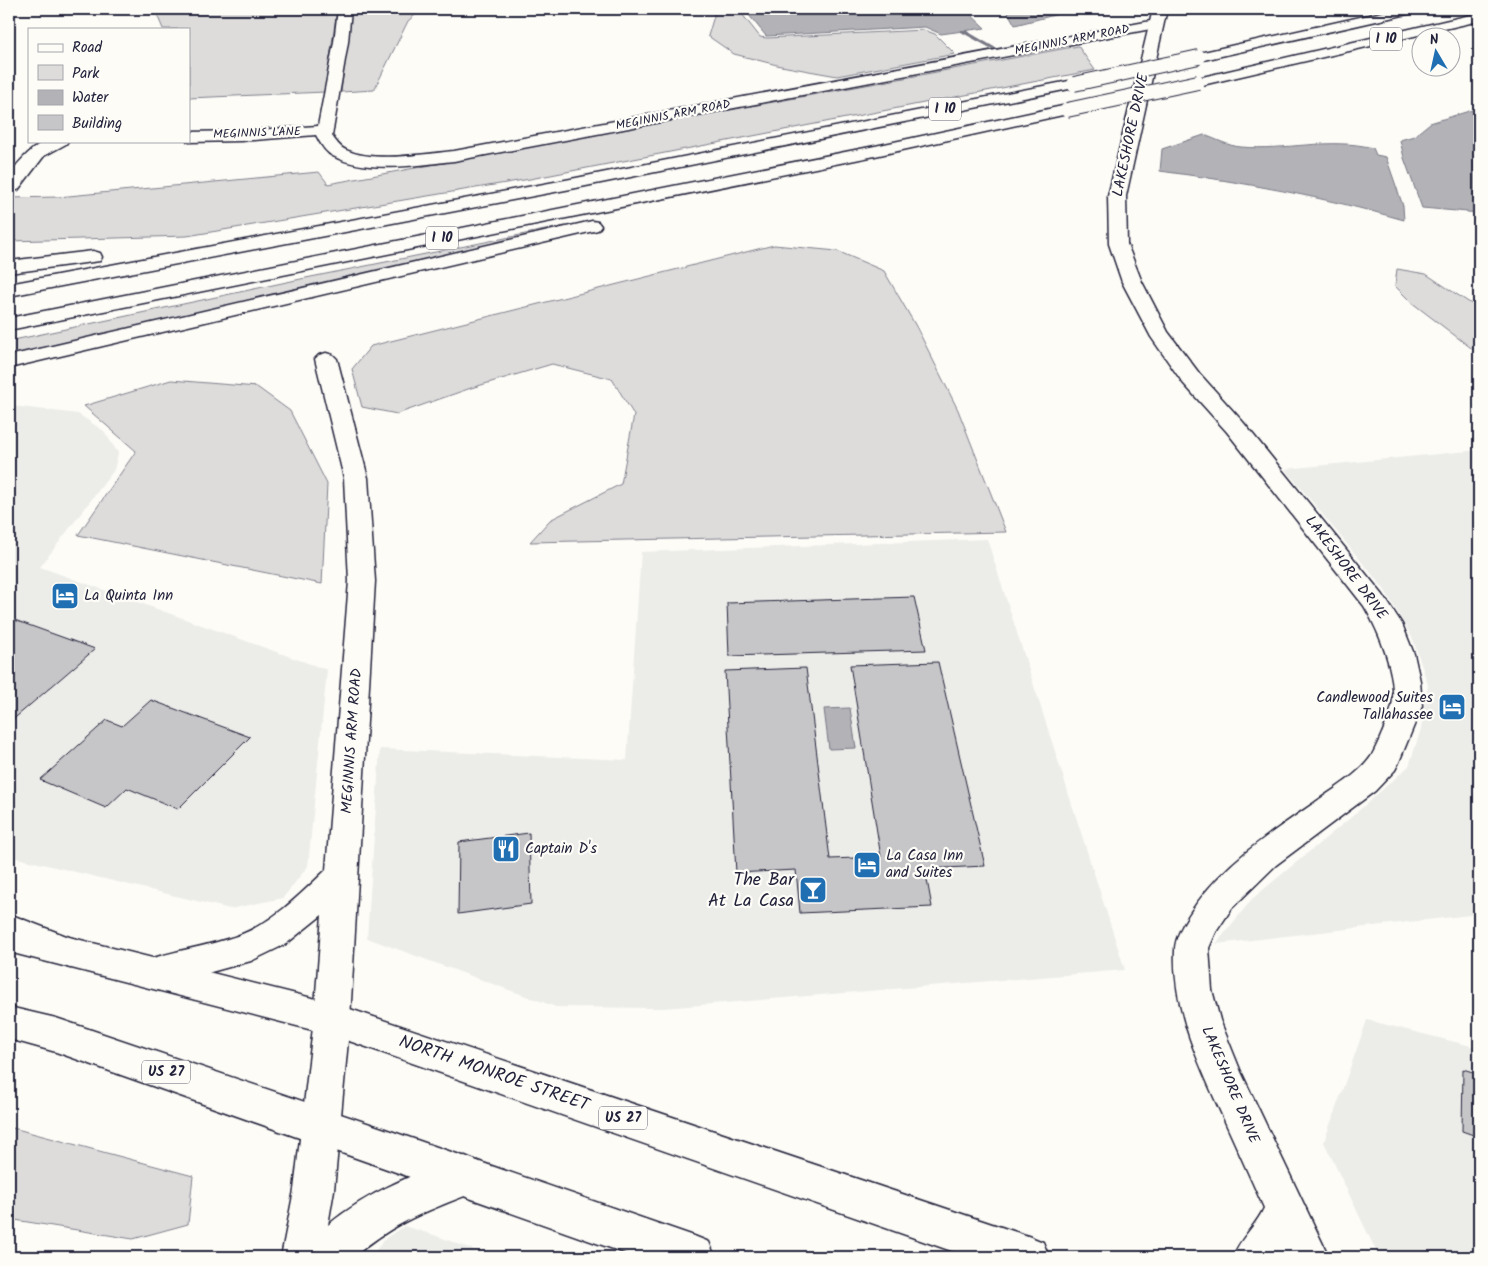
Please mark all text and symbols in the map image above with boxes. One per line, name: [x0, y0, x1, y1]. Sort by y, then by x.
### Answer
street label: MEGINNIS ARM ROAD: [1013, 19, 1131, 60]
legend: [28, 28, 190, 142]
road number: I 10: [1370, 28, 1402, 50]
north arrow: [1410, 28, 1460, 78]
text: N: [1428, 29, 1440, 52]
text: Road: [72, 36, 103, 60]
text: Park: [72, 62, 100, 86]
street label: LAKESHORE DRIVE: [1106, 70, 1156, 199]
text: Water: [72, 86, 109, 110]
street label: MEGINNIS ARM ROAD: [614, 94, 732, 135]
road number: I 10: [929, 98, 961, 120]
text: Building: [72, 112, 122, 136]
street label: MEGINNIS LANE: [213, 122, 302, 144]
road number: I 10: [426, 227, 458, 250]
street label: LAKESHORE DRIVE: [1299, 511, 1394, 626]
hotel icon: La Quinta Inn: [50, 581, 80, 611]
place label: La Quinta Inn: [84, 584, 173, 608]
street label: MEGINNIS ARM ROAD: [335, 667, 369, 815]
place label: Candlewood Suites Tallahassee: [1316, 686, 1434, 727]
hotel icon: Candlewood Suites Tallahassee: [1437, 692, 1467, 722]
restaurant icon: Captain D's: [491, 834, 521, 864]
place label: Captain D's: [525, 837, 597, 861]
place label: La Casa Inn and Suites: [886, 844, 963, 885]
hotel icon: La Casa Inn and Suites: [852, 850, 882, 880]
place label: The Bar At La Casa: [708, 866, 795, 916]
bar icon: The Bar At La Casa: [798, 875, 828, 905]
street label: LAKESHORE DRIVE: [1194, 1023, 1266, 1149]
street label: NORTH MONROE STREET: [395, 1028, 594, 1121]
road number: US 27: [142, 1060, 190, 1084]
road number: US 27: [599, 1106, 647, 1130]

